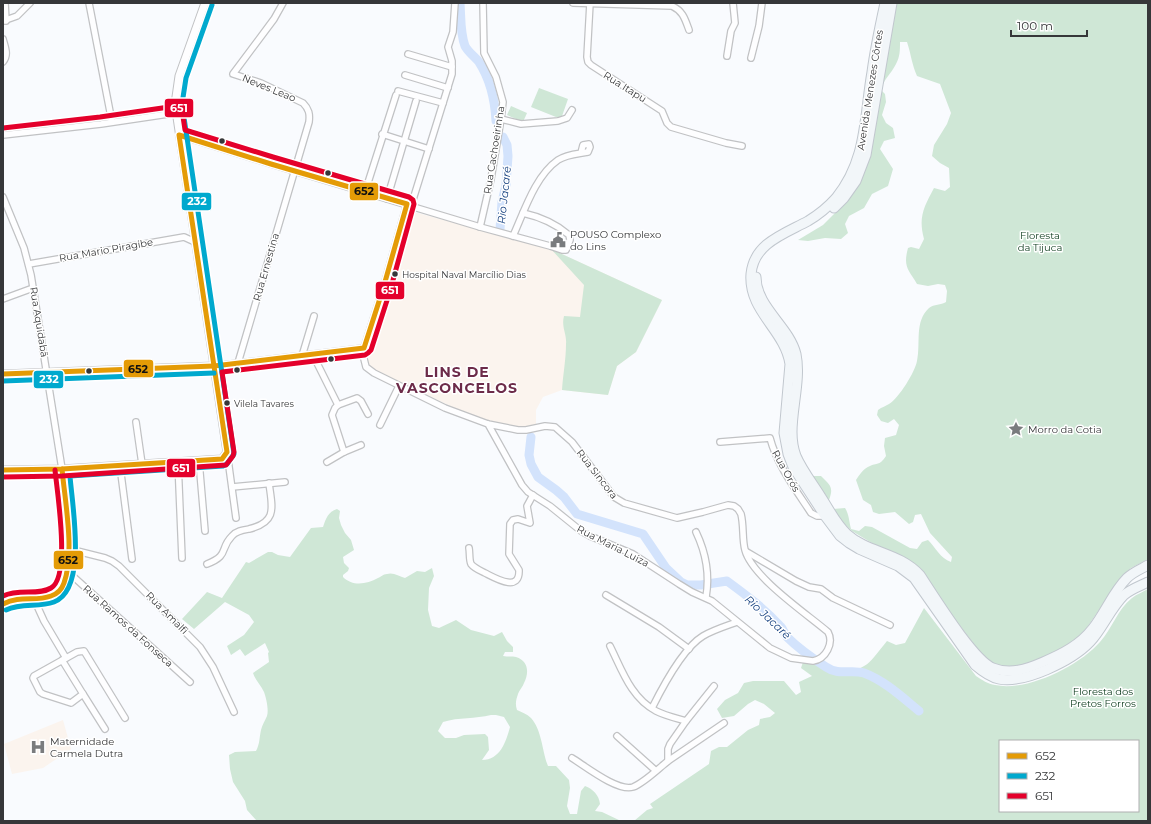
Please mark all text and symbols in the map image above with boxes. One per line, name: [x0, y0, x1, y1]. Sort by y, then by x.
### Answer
scale bar: [1011, 12, 1087, 38]
text: 100 m: [1017, 18, 1053, 33]
street label: Avenida Menezes Côrtes: [854, 29, 886, 151]
street label: Rua Itapu: [601, 69, 649, 105]
street label: Neves Leao: [240, 71, 298, 105]
line badge: 651: [164, 98, 194, 118]
text: 651: [170, 101, 188, 115]
street label: Rua Cachoeirinha: [481, 105, 507, 195]
unlabelled marker: [217, 136, 227, 146]
water label: Rio Jacaré: [494, 165, 514, 225]
unlabelled marker: [323, 168, 333, 178]
line badge: 652: [349, 182, 379, 201]
text: 652: [354, 184, 374, 198]
line badge: 232: [181, 192, 212, 211]
text: 232: [187, 194, 207, 208]
place label: POUSO Complexo do Lins: [570, 228, 661, 253]
park label: Floresta da Tijuca: [1018, 229, 1062, 254]
street label: Rua Ernestina: [250, 231, 282, 303]
public building icon: POUSO Complexo do Lins: [549, 231, 567, 249]
street label: Rua Mario Piragibe: [58, 235, 154, 265]
marker: Hospital Naval Marcílio Dias: [390, 269, 400, 279]
place label: Hospital Naval Marcílio Dias: [402, 269, 527, 280]
line badge: 651: [375, 281, 405, 300]
text: 651: [381, 283, 399, 297]
street label: Rua Aquidabã: [27, 286, 51, 358]
unlabelled marker: [326, 354, 336, 364]
line badge: 652: [123, 359, 154, 378]
text: 652: [128, 362, 148, 376]
district label: LINS DE VASCONCELOS: [395, 363, 518, 397]
unlabelled marker: [232, 365, 242, 375]
unlabelled marker: [84, 366, 94, 376]
line badge: 232: [33, 370, 64, 389]
text: 232: [39, 372, 59, 386]
marker: Vilela Tavares: [222, 398, 232, 408]
place label: Vilela Tavares: [234, 398, 295, 409]
place icon: Morro da Cotia: [1007, 420, 1025, 438]
place label: Morro da Cotia: [1028, 423, 1102, 436]
street label: Rua Sincora: [574, 447, 620, 501]
street label: Rua Orós: [769, 448, 803, 494]
line badge: 651: [166, 458, 196, 478]
text: 651: [172, 461, 190, 475]
street label: Rua Maria Luiza: [575, 522, 651, 570]
line badge: 652: [53, 550, 84, 570]
text: 652: [58, 553, 78, 567]
street label: Rua Ramos da Fonseca: [80, 582, 176, 670]
street label: Rua Amalfi: [143, 589, 191, 637]
water label: Rio Jacaré: [742, 592, 794, 642]
park label: Floresta dos Pretos Forros: [1070, 685, 1136, 710]
place label: Maternidade Carmela Dutra: [50, 735, 123, 760]
hospital icon: Maternidade Carmela Dutra: [29, 738, 47, 756]
legend: [999, 740, 1139, 812]
text: 652: [1035, 748, 1056, 763]
text: 232: [1035, 768, 1056, 783]
text: 651: [1035, 788, 1053, 803]

